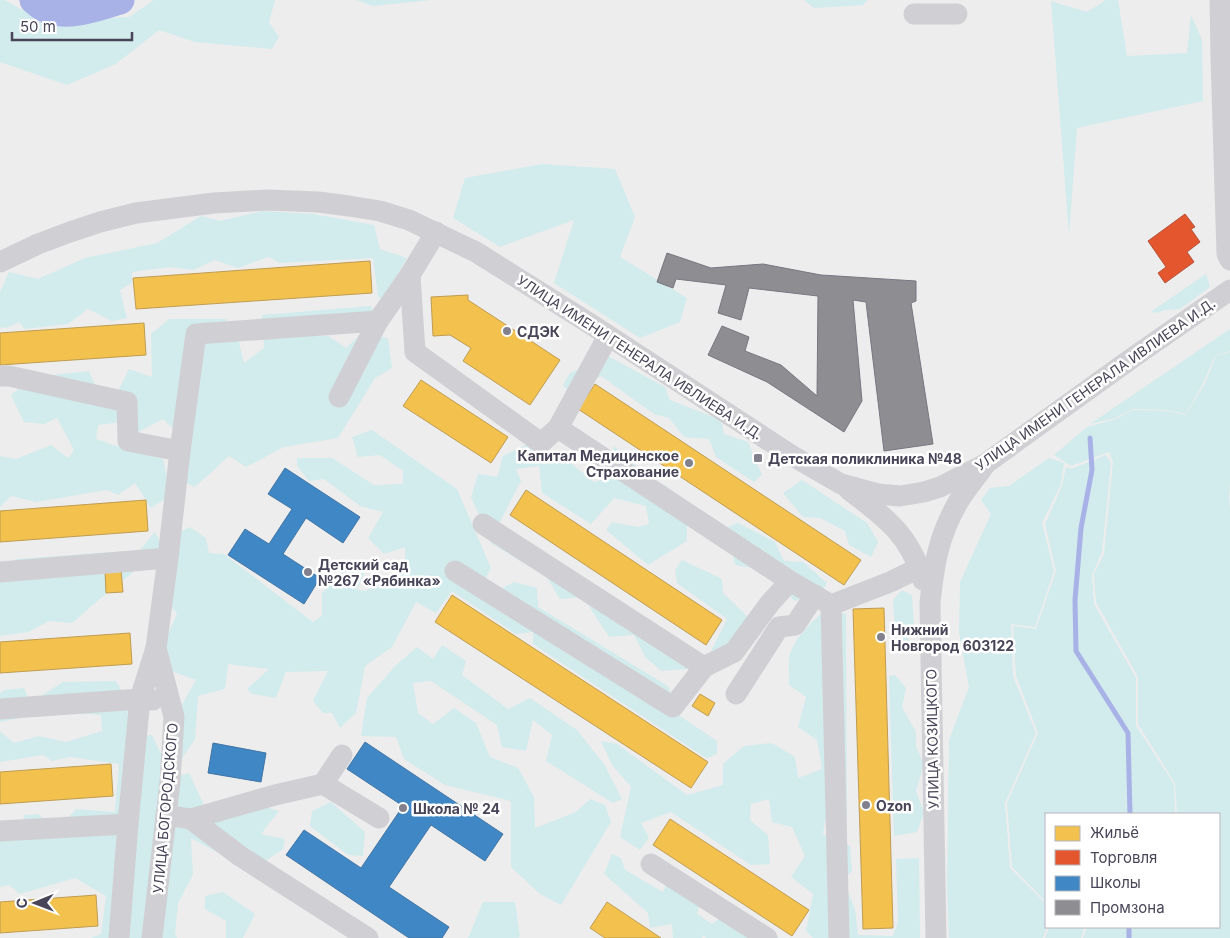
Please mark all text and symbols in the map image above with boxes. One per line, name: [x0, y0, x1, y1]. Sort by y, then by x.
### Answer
scale bar: [12, 10, 132, 42]
text: 50 m: [20, 17, 56, 36]
street label: УЛИЦА ИМЕНИ ГЕНЕРАЛА ИВЛИЕВА И.Д.: [514, 271, 766, 443]
street label: УЛИЦА ИМЕНИ ГЕНЕРАЛА ИВЛИЕВА И.Д.: [972, 294, 1218, 474]
place label: СДЭК: [517, 323, 560, 340]
marker: СДЭК: [501, 325, 513, 337]
place label: Капитал Медицинское Страхование: [518, 447, 679, 480]
place label: Детская поликлиника №48: [768, 450, 962, 467]
marker: Детская поликлиника №48: [752, 452, 764, 464]
marker: Капитал Медицинское Страхование: [683, 457, 695, 469]
place label: Детский сад №267 «Рябинка»: [318, 556, 441, 589]
marker: Детский сад №267 «Рябинка»: [302, 566, 314, 578]
place label: Нижний Новгород 603122: [891, 621, 1014, 654]
marker: Нижний Новгород 603122: [875, 631, 887, 643]
street label: УЛИЦА КОЗИЦКОГО: [922, 669, 942, 809]
street label: УЛИЦА БОГОРОДСКОГО: [149, 722, 181, 894]
place label: Ozon: [876, 797, 912, 814]
marker: Ozon: [860, 799, 872, 811]
place label: Школа № 24: [413, 800, 500, 817]
marker: Школа № 24: [397, 802, 409, 814]
legend: [1045, 813, 1220, 928]
text: Жильё: [1090, 823, 1139, 842]
text: Торговля: [1090, 848, 1157, 867]
text: Школы: [1090, 873, 1141, 892]
north arrow: [10, 878, 60, 928]
text: С: [13, 898, 30, 909]
text: Промзона: [1090, 898, 1165, 917]

